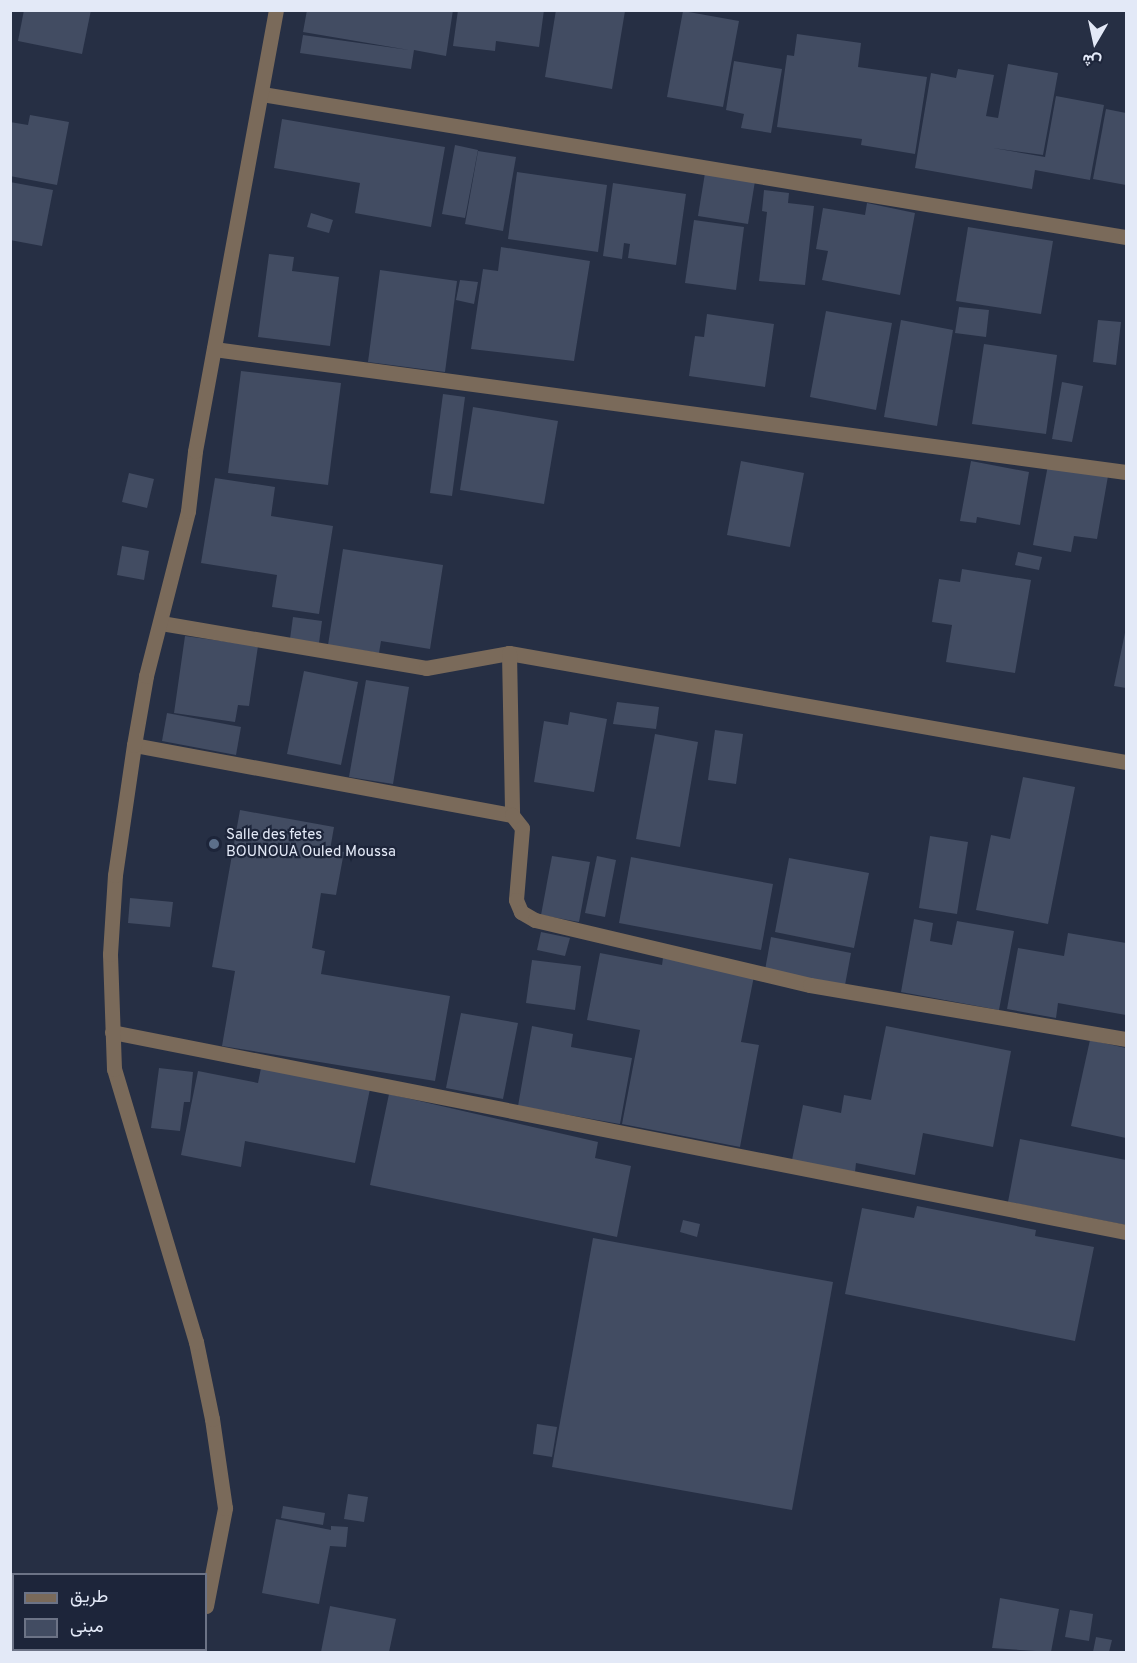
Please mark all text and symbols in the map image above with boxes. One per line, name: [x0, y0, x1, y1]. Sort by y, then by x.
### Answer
north arrow: [1065, 12, 1125, 72]
text: ش: [1081, 48, 1103, 71]
place label: Salle des fetes BOUNOUA Ouled Moussa: [226, 826, 396, 861]
marker: Salle des fetes BOUNOUA Ouled Moussa: [207, 837, 221, 851]
legend: [12, 1573, 207, 1651]
text: طريق: [70, 1586, 108, 1609]
text: مبنى: [70, 1616, 104, 1639]

